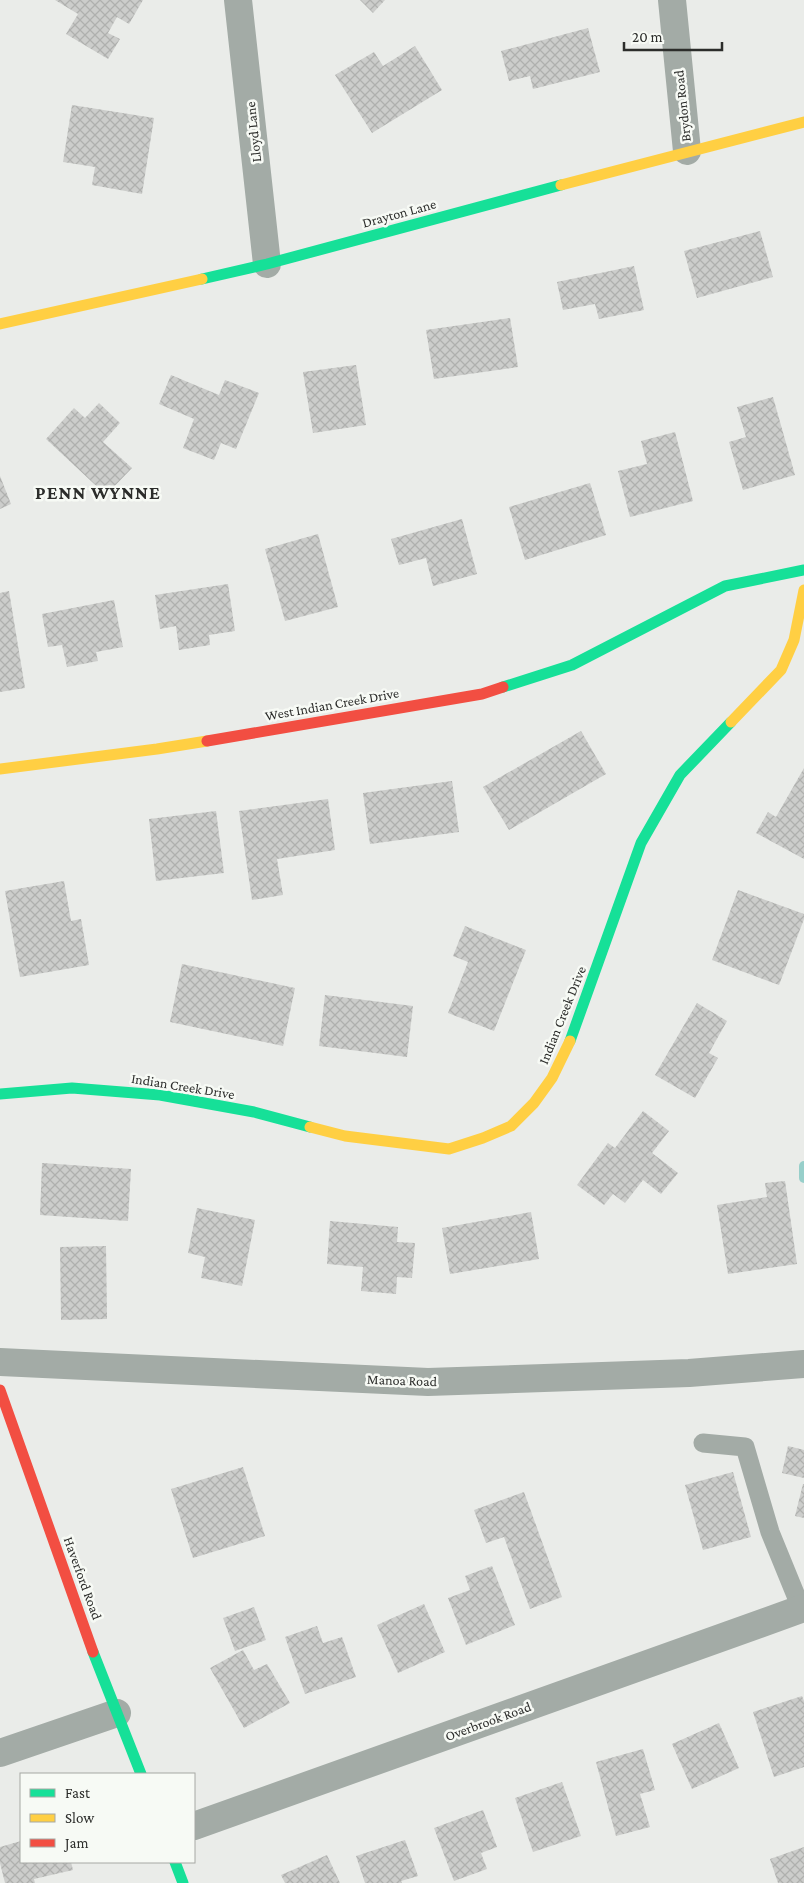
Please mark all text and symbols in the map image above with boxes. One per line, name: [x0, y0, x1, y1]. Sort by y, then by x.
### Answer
scale bar: [624, 20, 722, 52]
text: 20 m: [632, 29, 663, 45]
street label: Brydon Road: [670, 69, 694, 143]
street label: Lloyd Lane: [242, 101, 264, 163]
street label: Drayton Lane: [360, 195, 438, 231]
district label: PENN WYNNE: [35, 482, 161, 503]
street label: West Indian Creek Drive: [264, 684, 400, 724]
street label: Indian Creek Drive: [535, 964, 589, 1066]
street label: Indian Creek Drive: [130, 1070, 236, 1102]
street label: Manoa Road: [367, 1371, 438, 1389]
street label: Haverford Road: [61, 1534, 106, 1622]
street label: Overbrook Road: [443, 1698, 534, 1744]
legend: [20, 1773, 195, 1863]
text: Fast: [65, 1785, 91, 1801]
text: Slow: [65, 1810, 95, 1826]
text: Jam: [63, 1835, 88, 1852]

